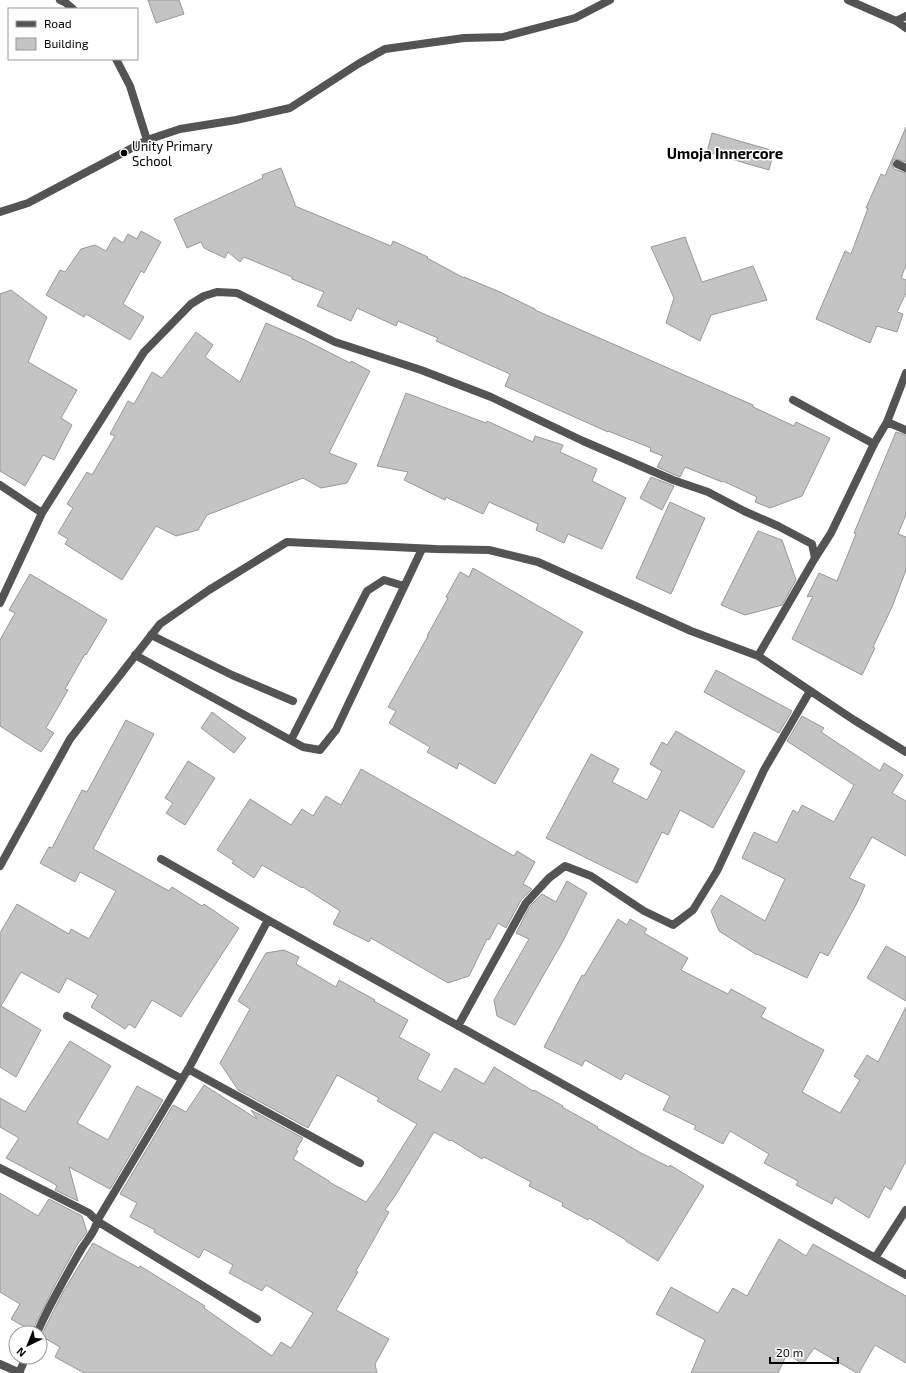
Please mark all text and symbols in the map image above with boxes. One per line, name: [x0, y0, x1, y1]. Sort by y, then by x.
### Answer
legend: [8, 8, 138, 60]
text: Road: [44, 16, 72, 30]
text: Building: [44, 36, 89, 50]
place label: Unity Primary School: [132, 138, 213, 169]
district label: Umoja Innercore: [667, 144, 783, 162]
marker: Unity Primary School: [119, 148, 129, 158]
north arrow: [8, 1325, 48, 1365]
scale bar: [770, 1339, 838, 1365]
text: N: [13, 1345, 28, 1360]
text: 20 m: [776, 1345, 803, 1359]

